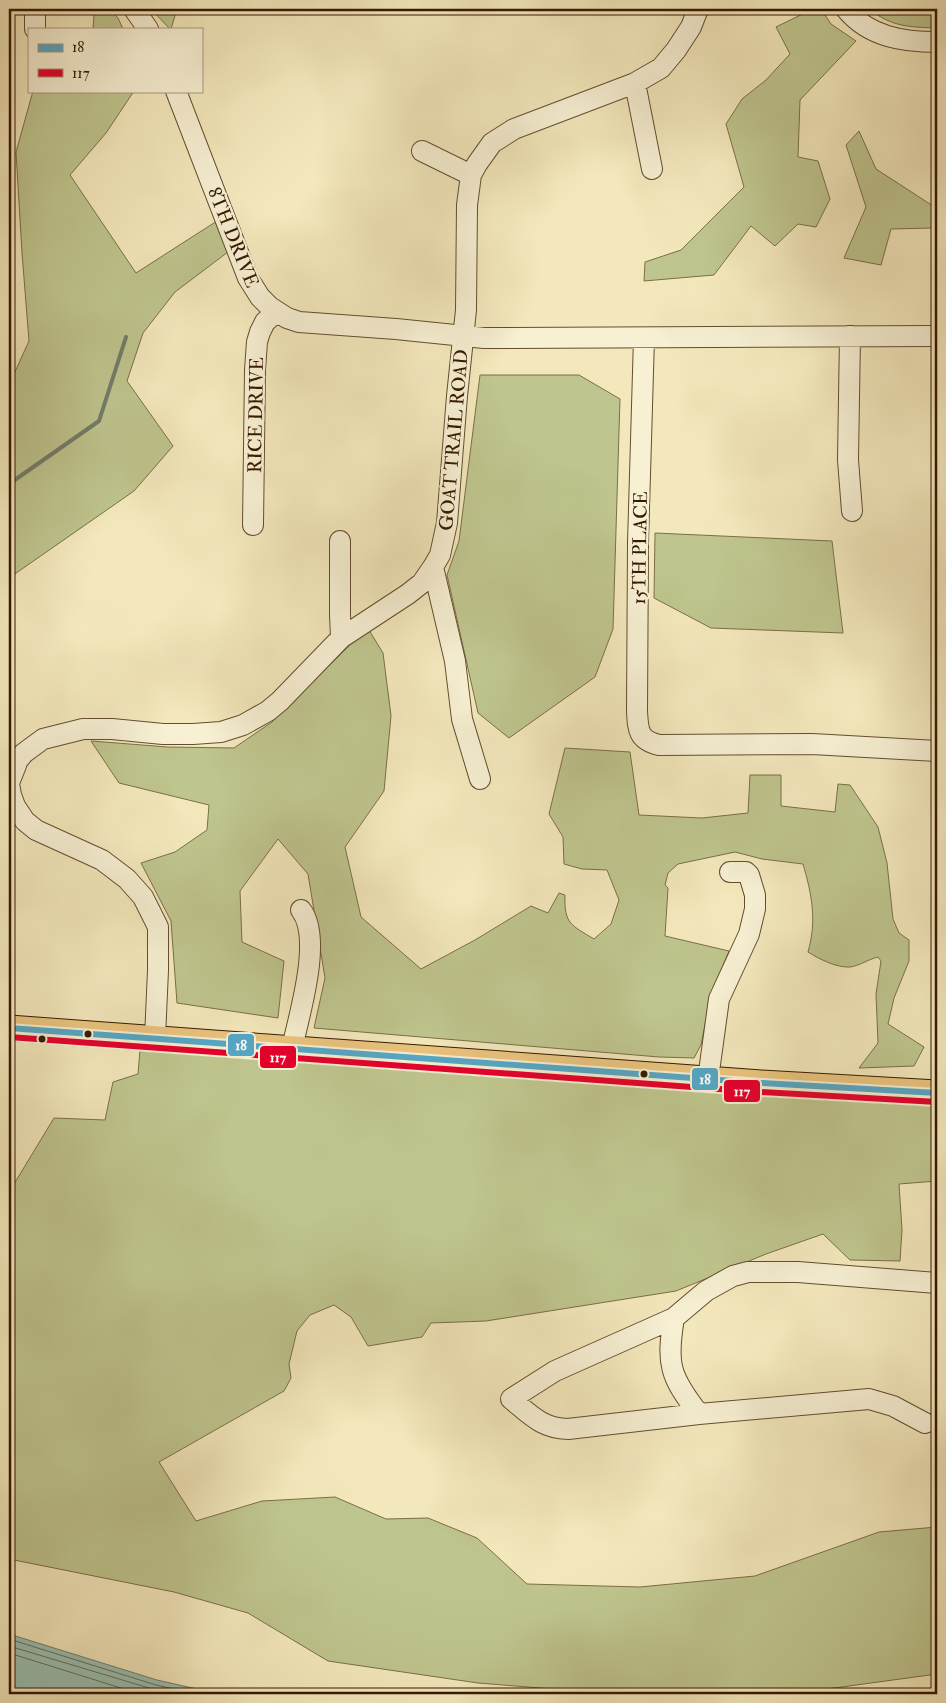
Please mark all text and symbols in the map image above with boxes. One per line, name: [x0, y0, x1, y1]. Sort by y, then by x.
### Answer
legend: [28, 28, 202, 92]
text: 18: [72, 38, 84, 57]
text: 117: [72, 64, 90, 83]
street label: 8TH DRIVE: [202, 184, 264, 291]
street label: GOAT TRAIL ROAD: [434, 348, 474, 532]
street label: RICE DRIVE: [243, 356, 269, 473]
street label: 15TH PLACE: [627, 491, 653, 605]
unlabelled marker: [83, 1029, 93, 1039]
line badge: 18: [227, 1033, 255, 1057]
unlabelled marker: [37, 1034, 47, 1044]
text: 18: [235, 1037, 247, 1054]
line badge: 117: [259, 1045, 297, 1069]
text: 117: [270, 1049, 287, 1066]
line badge: 18: [691, 1067, 719, 1091]
unlabelled marker: [639, 1069, 649, 1079]
text: 18: [699, 1071, 711, 1088]
line badge: 117: [723, 1079, 761, 1103]
text: 117: [734, 1083, 751, 1100]

